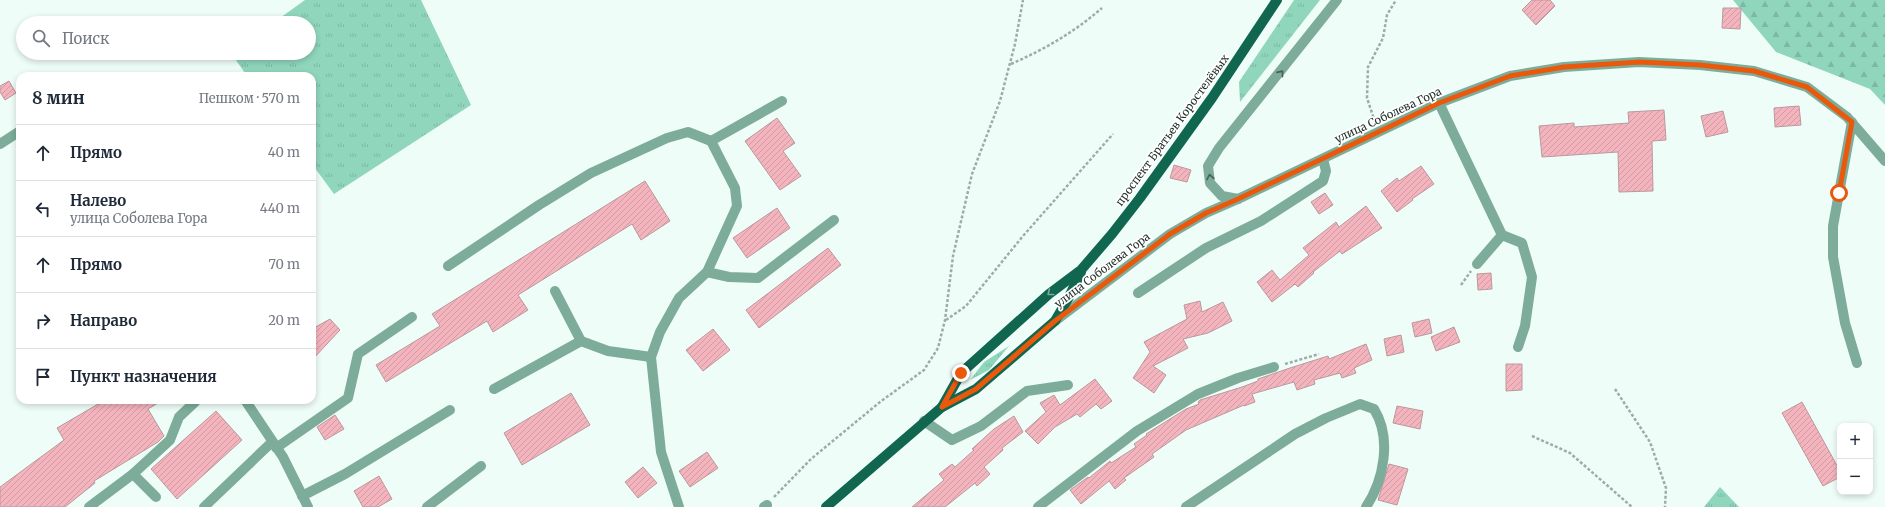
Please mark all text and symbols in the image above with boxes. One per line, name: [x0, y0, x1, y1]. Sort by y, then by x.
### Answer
search box: [16, 16, 316, 60]
icon: search: [30, 27, 52, 49]
text: Поиск: [62, 29, 109, 48]
street label: проспект Братьев Коростелёвых: [1112, 51, 1232, 209]
one-way arrow: [1276, 70, 1283, 77]
street label: улица Соболева Гора: [1332, 84, 1444, 146]
text: 8 мин: [32, 87, 85, 109]
text: Пешком · 570 m: [199, 90, 300, 107]
icon: ahead: [32, 142, 54, 164]
text: Прямо: [70, 143, 122, 162]
text: 40 m: [268, 144, 300, 161]
one-way arrow: [1206, 174, 1215, 181]
route start: [1830, 184, 1848, 202]
text: Налево: [70, 191, 126, 210]
icon: left: [32, 198, 54, 220]
text: 440 m: [260, 200, 300, 217]
text: улица Соболева Гора: [70, 210, 207, 227]
street label: улица Соболева Гора: [1051, 229, 1153, 311]
icon: ahead: [32, 254, 54, 276]
text: Прямо: [70, 255, 122, 274]
text: 70 m: [269, 256, 300, 273]
one-way arrow: [1048, 289, 1055, 296]
icon: right: [32, 310, 54, 332]
text: Направо: [70, 311, 137, 330]
text: 20 m: [268, 312, 300, 329]
route end: [952, 364, 970, 382]
icon: arrive: [32, 366, 54, 388]
text: Пункт назначения: [70, 367, 217, 386]
map controls: [1837, 423, 1873, 495]
button: +: [1837, 423, 1873, 459]
button: −: [1837, 459, 1873, 495]

